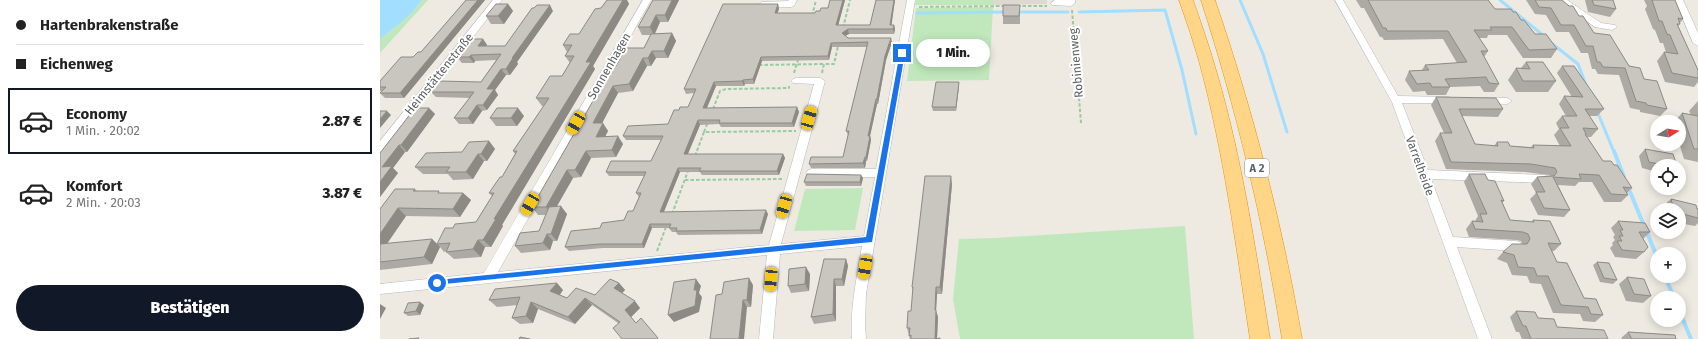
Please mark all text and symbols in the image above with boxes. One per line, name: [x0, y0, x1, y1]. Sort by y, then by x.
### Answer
text: Hartenbrakenstraße: [40, 16, 178, 34]
street label: Robinienweg: [1066, 27, 1086, 98]
street label: Heimstättenstraße: [402, 30, 476, 118]
street label: Sonnenhagen: [584, 30, 634, 102]
callout: 1 Min.: [916, 39, 990, 67]
route end: [893, 44, 911, 62]
text: 1 Min.: [936, 45, 970, 60]
text: Eichenweg: [40, 55, 113, 73]
icon: car: [18, 103, 54, 139]
text: Economy: [66, 105, 127, 123]
car: [800, 105, 818, 131]
car: [565, 110, 587, 136]
text: 2.87 €: [322, 112, 362, 130]
north arrow: [1650, 115, 1686, 151]
map controls: [1650, 115, 1686, 327]
text: 1 Min. · 20:02: [66, 123, 140, 138]
street label: Varrelheide: [1403, 134, 1437, 198]
road number: A 2: [1245, 159, 1269, 177]
button: locate: [1650, 159, 1686, 195]
icon: car: [18, 175, 54, 211]
text: Komfort: [66, 177, 122, 195]
text: 3.87 €: [322, 184, 362, 202]
car: [519, 191, 541, 217]
car: [775, 193, 793, 219]
text: 2 Min. · 20:03: [66, 195, 141, 210]
button: layers: [1650, 203, 1686, 239]
button: +: [1650, 247, 1686, 283]
car: [857, 254, 873, 280]
car: [764, 267, 778, 291]
route start: [428, 274, 446, 292]
button: Bestätigen: [16, 285, 364, 331]
button: −: [1650, 291, 1686, 327]

